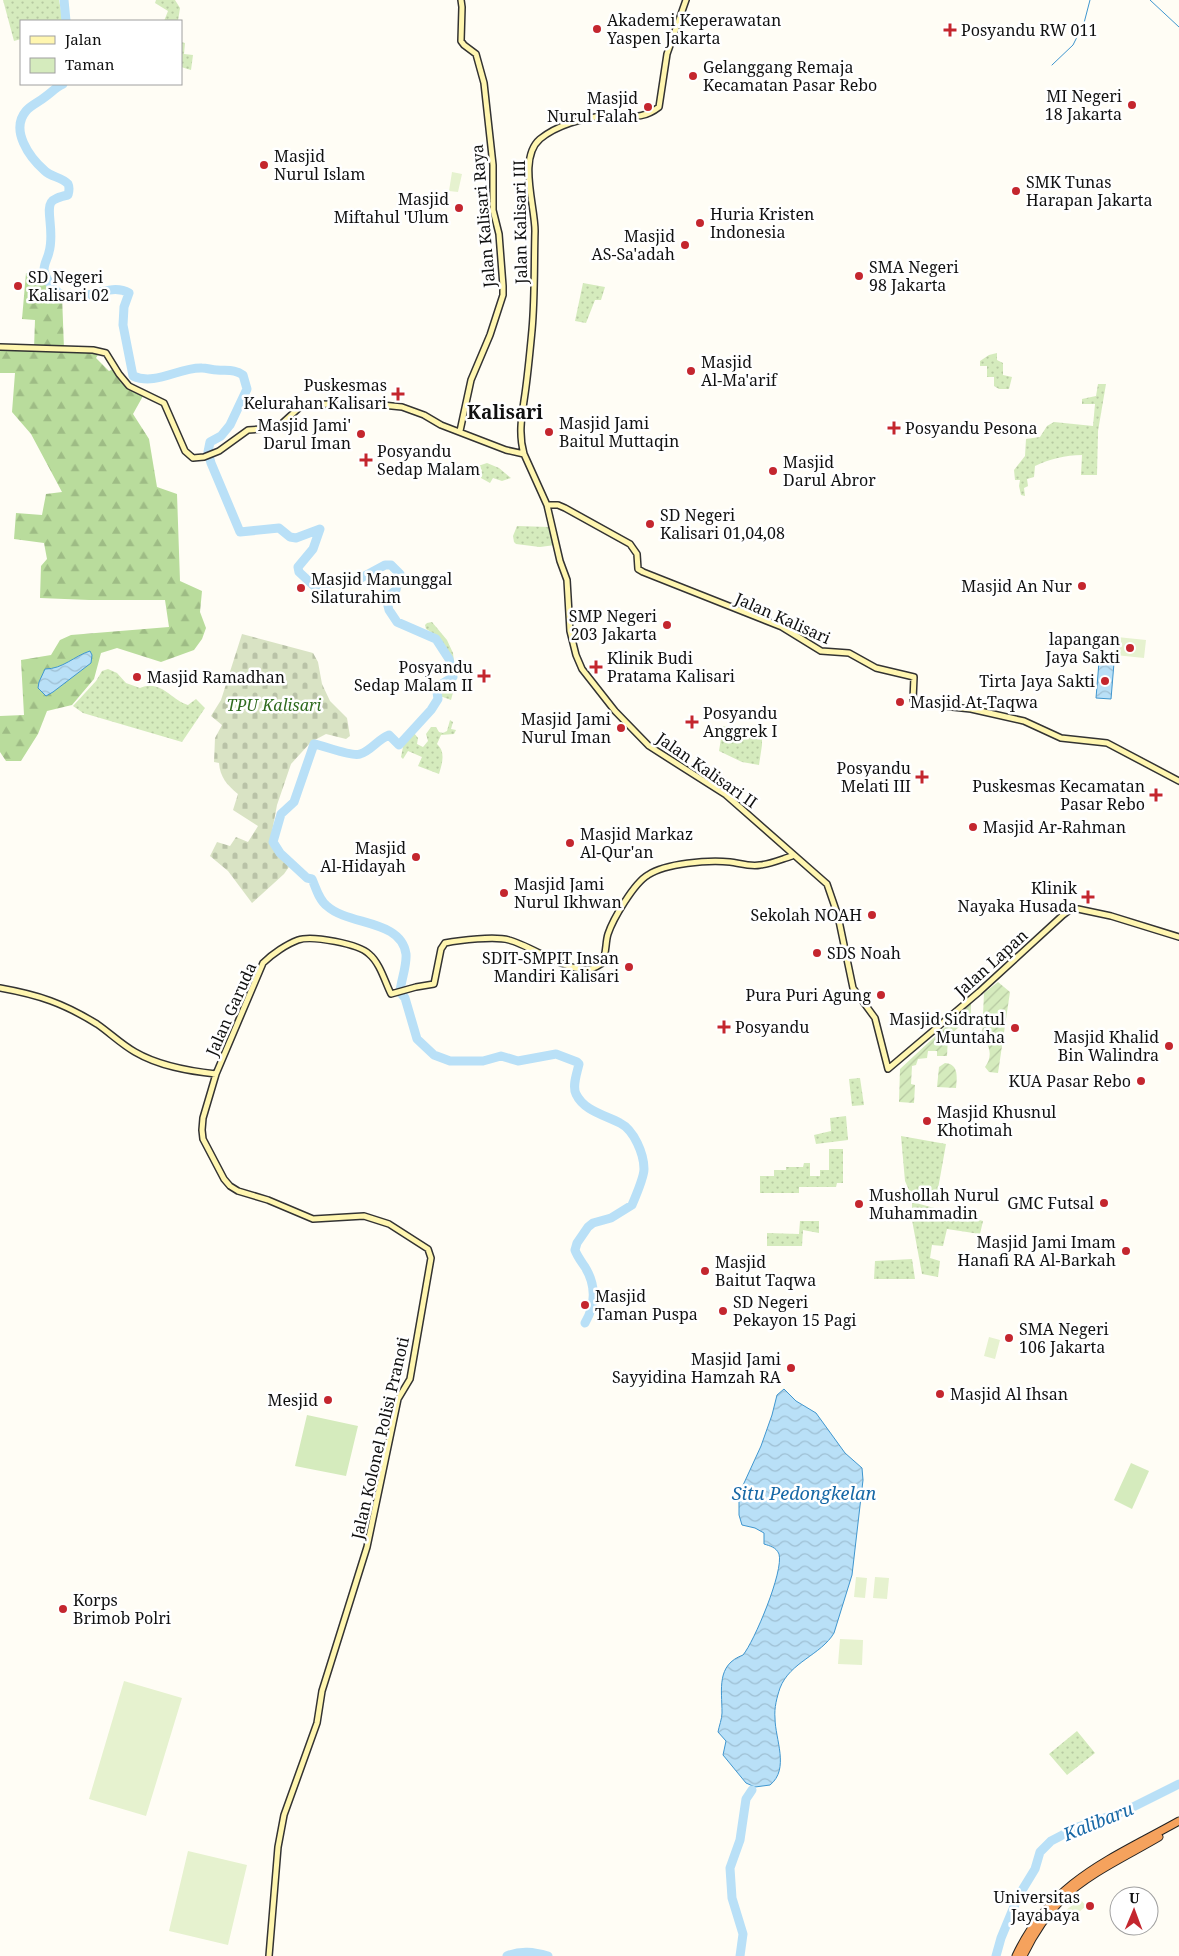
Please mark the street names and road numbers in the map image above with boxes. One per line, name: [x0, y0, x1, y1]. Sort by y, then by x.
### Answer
street label: Jalan Kalisari Raya: [466, 143, 500, 290]
street label: Jalan Kalisari III: [508, 160, 532, 285]
street label: Jalan Kalisari: [731, 587, 834, 649]
street label: Jalan Kalisari II: [651, 727, 762, 813]
street label: Jalan Lapan: [949, 924, 1032, 1002]
street label: Jalan Garuda: [200, 959, 261, 1060]
street label: Jalan Kolonel Polisi Pranoti: [346, 1335, 414, 1542]

